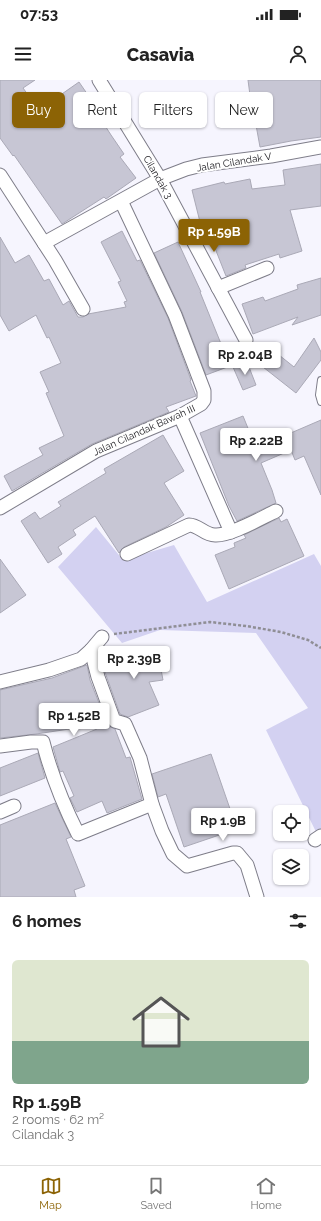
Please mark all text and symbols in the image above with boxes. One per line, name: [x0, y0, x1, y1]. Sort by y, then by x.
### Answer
text: 07:53: [20, 5, 58, 23]
icon: menu: [12, 43, 34, 65]
icon: person: [287, 43, 309, 65]
text: Casavia: [127, 44, 194, 65]
chip: Buy: [12, 92, 65, 128]
chip: Rent: [73, 92, 131, 128]
chip: Filters: [139, 92, 207, 128]
chip: New: [215, 92, 273, 128]
street label: Jalan Cilandak V: [196, 151, 272, 173]
street label: Cilandak 3: [141, 154, 175, 200]
pin: Rp 1.59B: [173, 219, 255, 253]
text: Rp 1.59B: [188, 224, 241, 239]
pin: Rp 2.04B: [204, 342, 286, 376]
text: Rp 2.04B: [218, 347, 272, 362]
street label: Jalan Cilandak Bawah III: [91, 403, 197, 457]
pin: Rp 2.22B: [215, 428, 297, 462]
text: Rp 2.22B: [229, 433, 283, 448]
pin: Rp 2.39B: [93, 646, 175, 680]
text: Rp 2.39B: [107, 651, 161, 666]
pin: Rp 1.52B: [33, 703, 115, 737]
text: Rp 1.52B: [48, 708, 100, 723]
map controls: [273, 805, 309, 885]
button: locate: [273, 805, 309, 841]
pin: Rp 1.9B: [186, 808, 260, 842]
text: Rp 1.9B: [200, 813, 246, 828]
button: layers: [273, 849, 309, 885]
icon: filters: [287, 910, 309, 932]
text: 6 homes: [12, 911, 81, 931]
icon: home: [125, 986, 197, 1058]
text: Rp 1.59B: [12, 1092, 81, 1112]
text: 2 rooms · 62 m²: [12, 1112, 104, 1127]
text: Cilandak 3: [12, 1127, 74, 1142]
tab: Map: [39, 1175, 62, 1212]
tab: Saved: [140, 1175, 172, 1212]
tab: Home: [251, 1175, 282, 1212]

